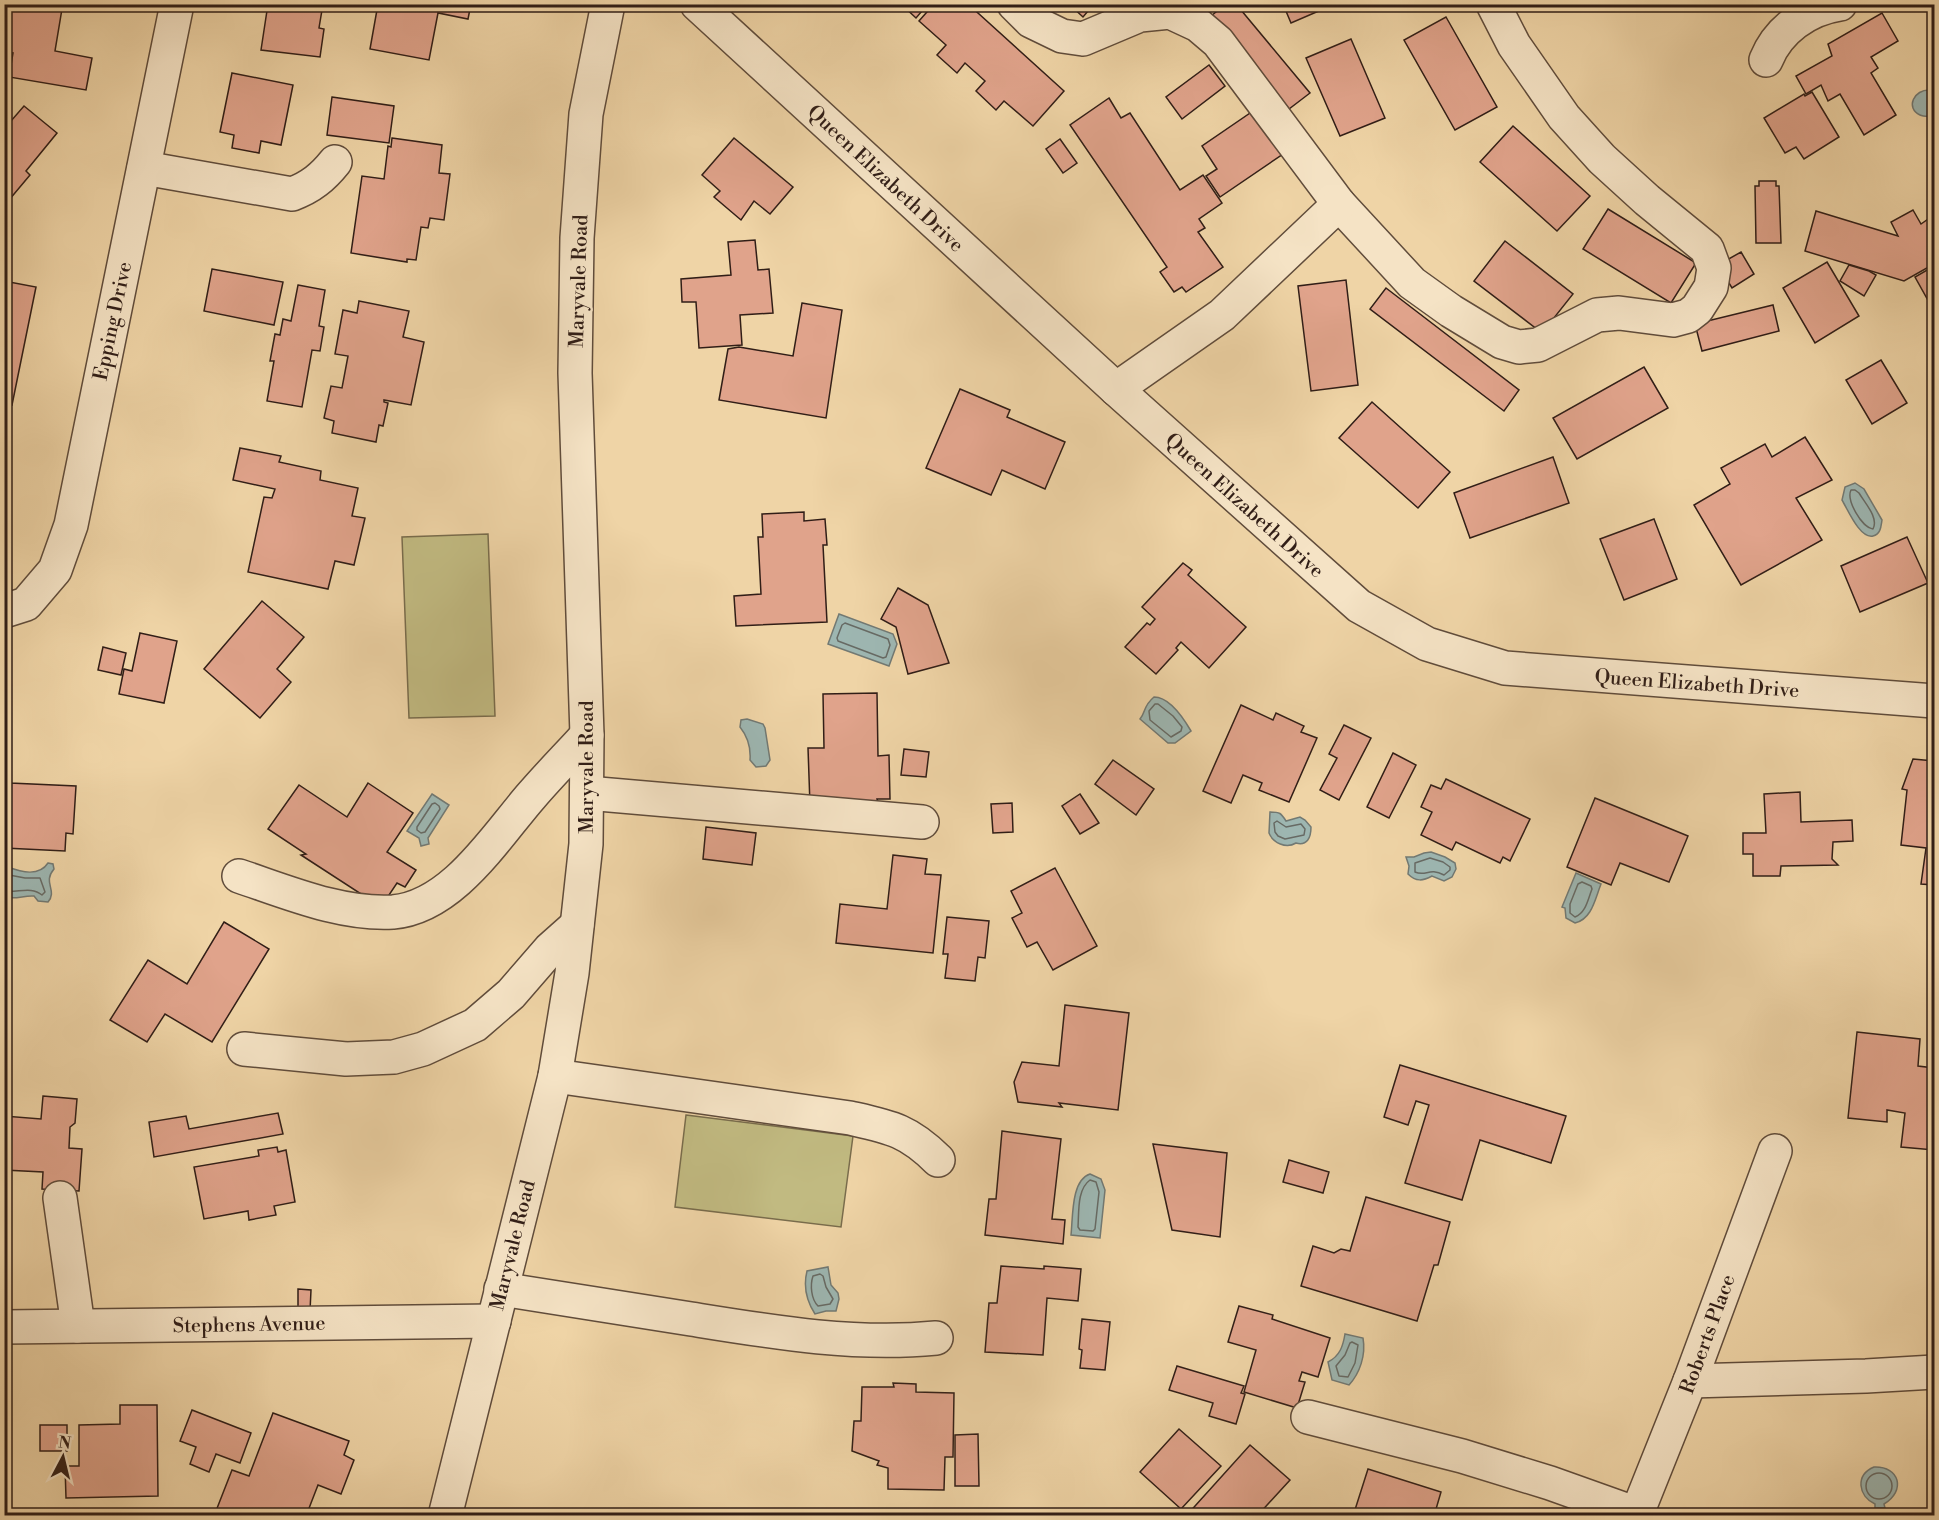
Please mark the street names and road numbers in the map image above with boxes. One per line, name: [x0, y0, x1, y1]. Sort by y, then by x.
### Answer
street label: Queen Elizabeth Drive: [801, 100, 969, 258]
street label: Maryvale Road: [565, 213, 594, 348]
street label: Epping Drive: [89, 260, 138, 383]
street label: Queen Elizabeth Drive: [1159, 428, 1329, 584]
street label: Queen Elizabeth Drive: [1594, 665, 1800, 704]
street label: Maryvale Road: [575, 700, 600, 834]
street label: Maryvale Road: [485, 1177, 542, 1313]
street label: Roberts Place: [1675, 1271, 1742, 1398]
street label: Stephens Avenue: [172, 1312, 326, 1339]

